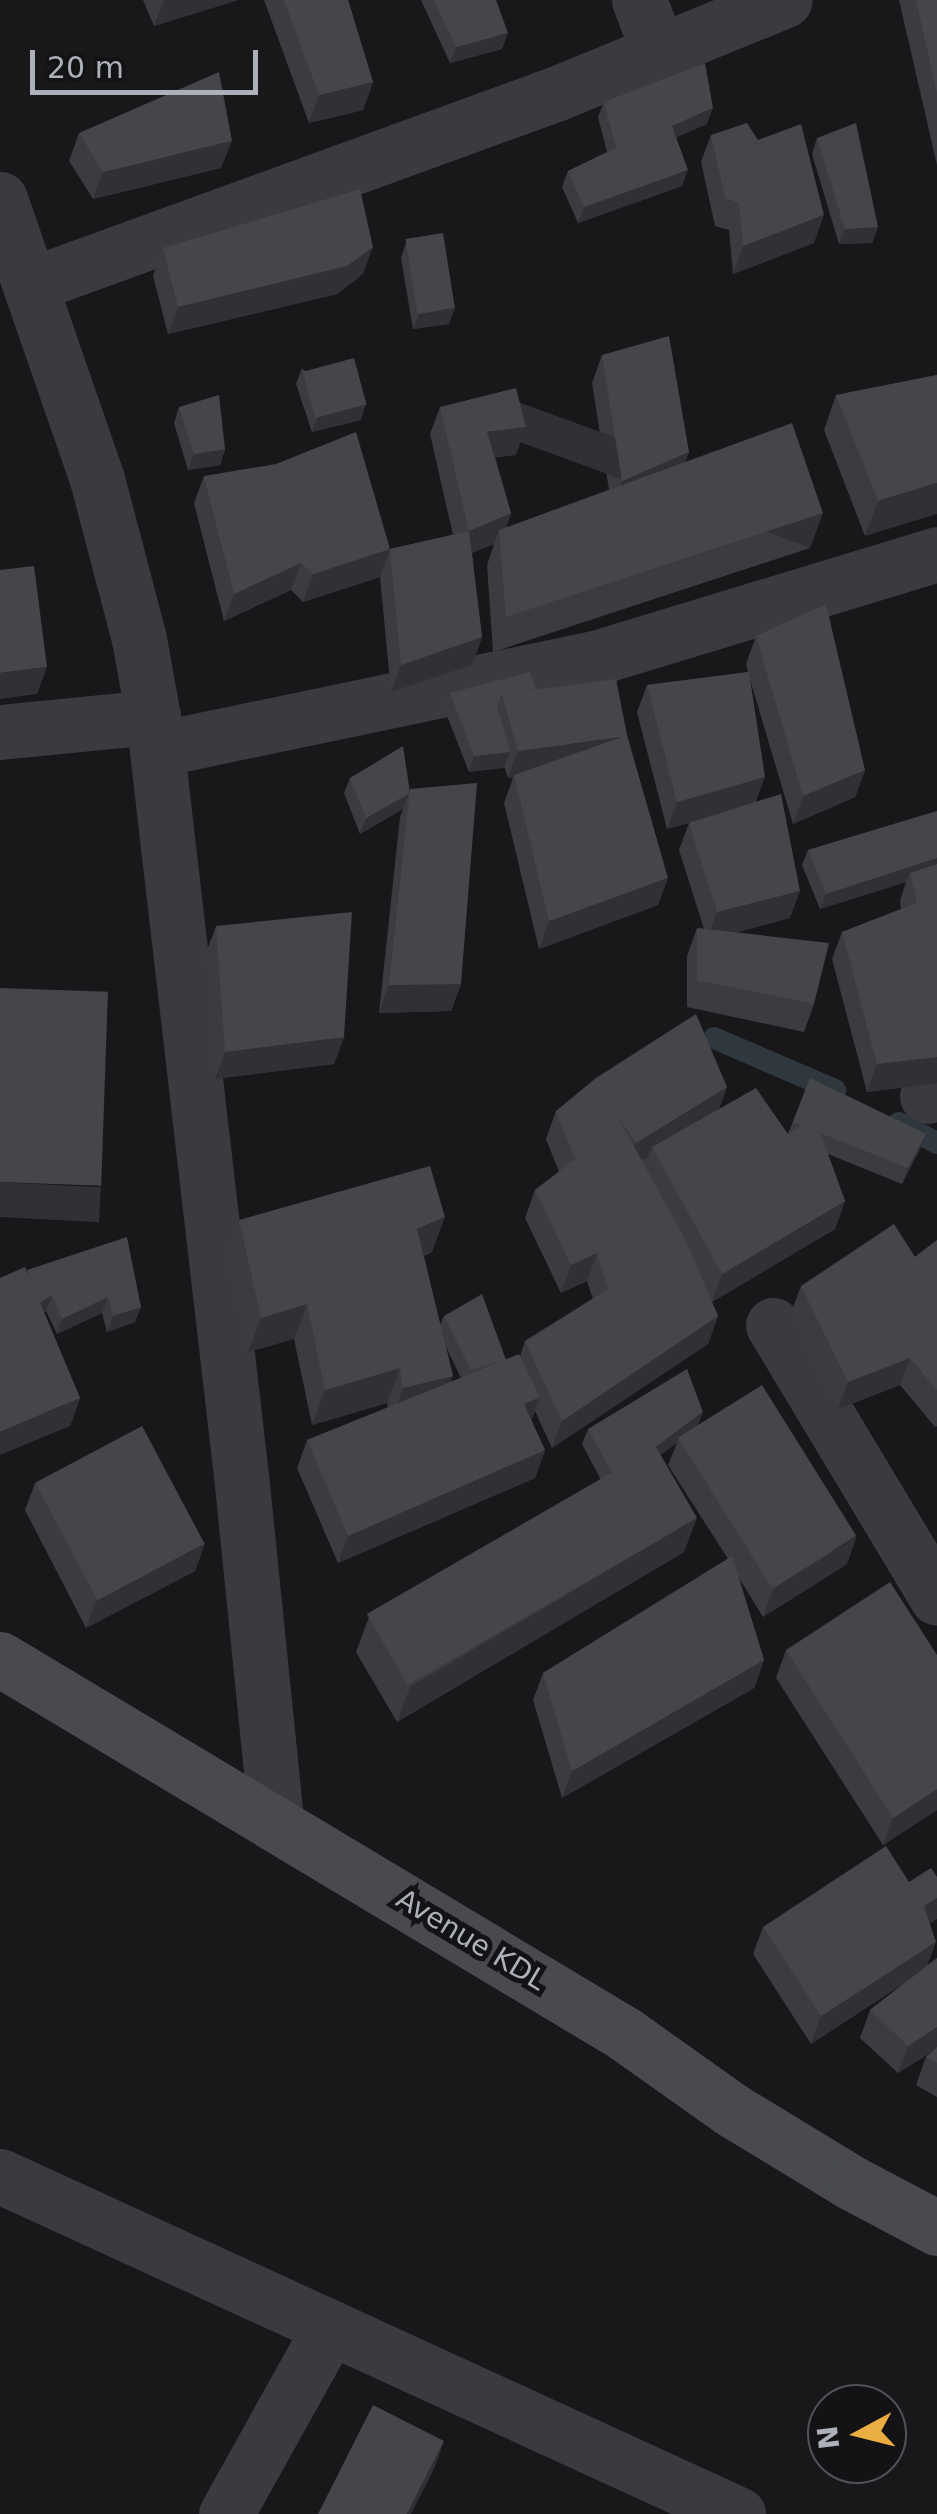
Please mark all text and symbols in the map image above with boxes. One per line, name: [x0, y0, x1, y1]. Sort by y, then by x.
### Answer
scale bar: [35, 30, 262, 92]
text: 20 m: [47, 50, 124, 85]
street label: Avenue KDL: [390, 1882, 552, 1998]
north arrow: [807, 2384, 907, 2484]
text: N: [811, 2424, 847, 2451]

